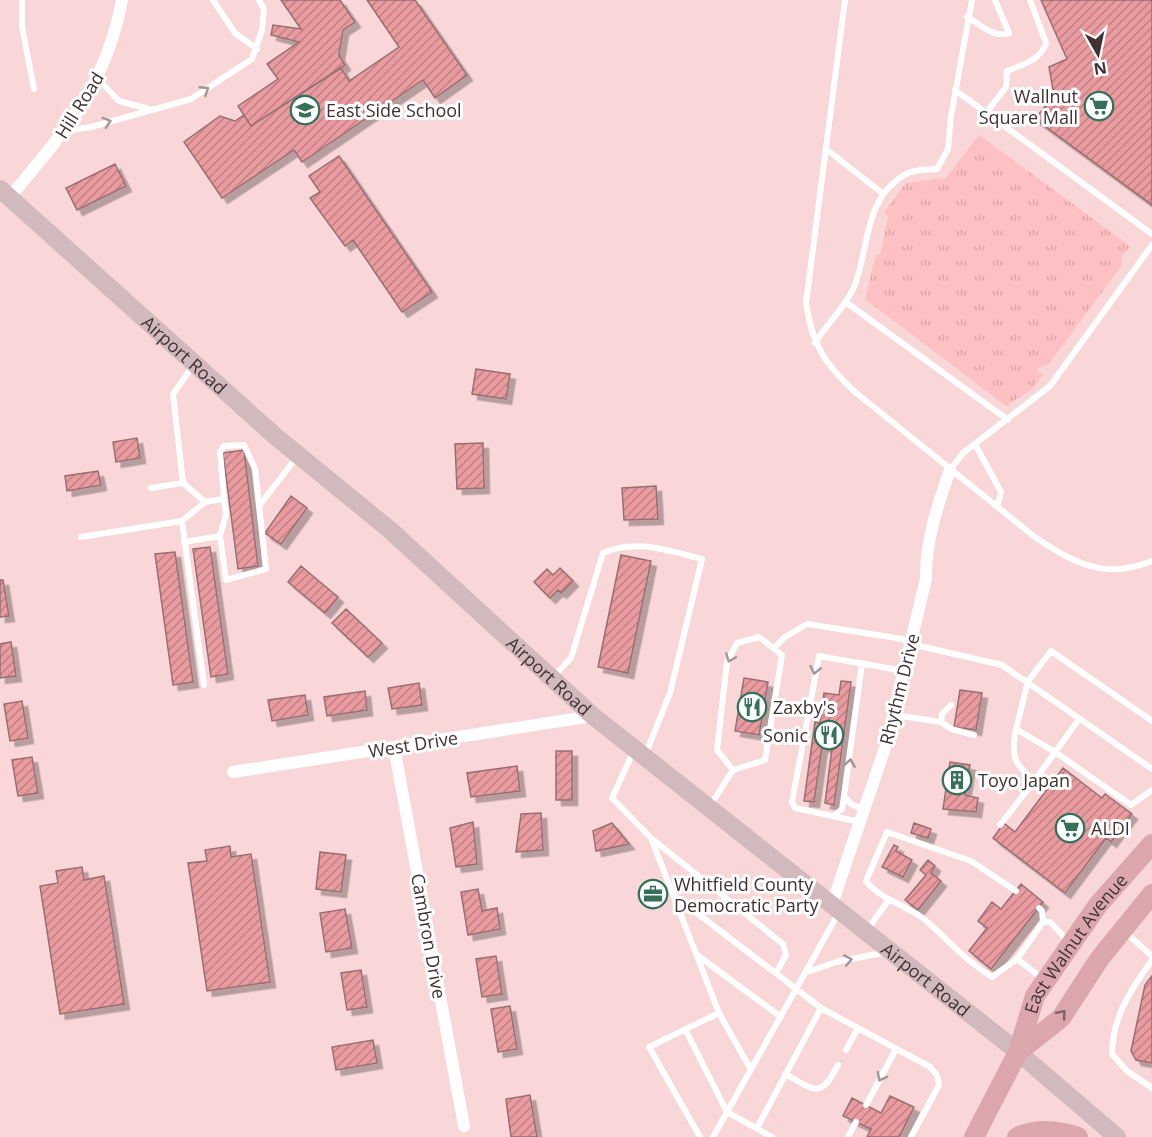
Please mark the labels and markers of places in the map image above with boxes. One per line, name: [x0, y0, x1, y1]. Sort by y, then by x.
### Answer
place label: Wallnut Square Mall: [979, 84, 1078, 129]
supermarket icon: Wallnut Square Mall: [1083, 90, 1115, 122]
school or university icon: East Side School: [289, 94, 321, 126]
place label: East Side School: [326, 98, 462, 122]
restaurant icon: Zaxby's: [736, 691, 768, 723]
place label: Zaxby's: [773, 695, 835, 719]
restaurant icon: Sonic: [813, 719, 845, 751]
place label: Sonic: [763, 723, 808, 747]
building icon: Toyo Japan: [941, 764, 973, 796]
place label: Toyo Japan: [978, 768, 1070, 792]
supermarket icon: ALDI: [1054, 812, 1086, 844]
place label: ALDI: [1091, 816, 1130, 840]
place label: Whitfield County Democratic Party: [674, 872, 820, 917]
office icon: Whitfield County Democratic Party: [637, 878, 669, 910]

